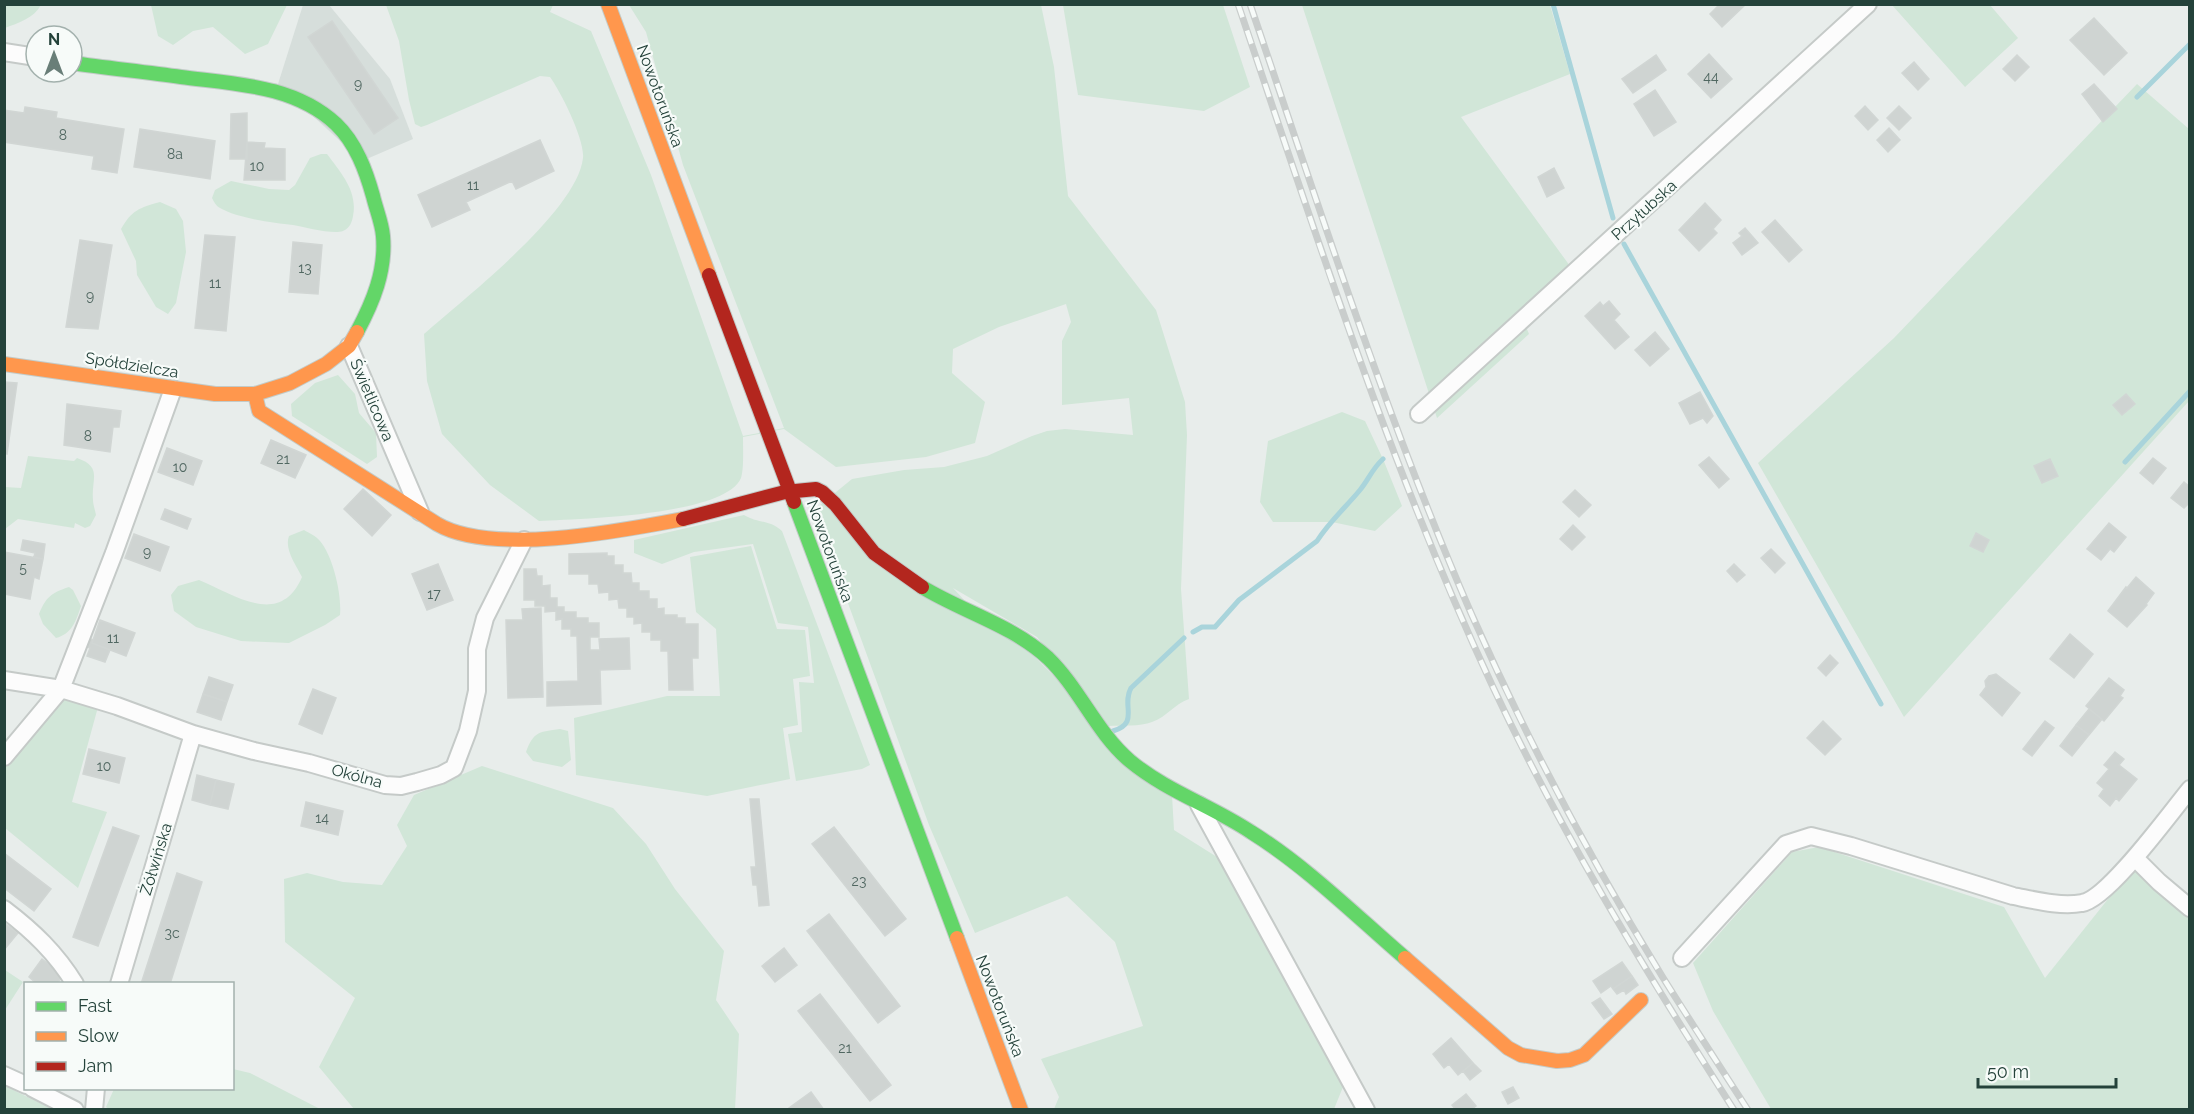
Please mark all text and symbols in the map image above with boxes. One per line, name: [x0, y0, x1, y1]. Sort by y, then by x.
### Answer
north arrow: [24, 24, 84, 84]
text: N: [48, 30, 60, 49]
street label: Nowotoruńska: [633, 42, 687, 150]
house number: 44: [1703, 69, 1719, 85]
house number: 9: [354, 76, 362, 92]
house number: 8: [59, 127, 67, 143]
house number: 8a: [167, 146, 183, 162]
house number: 10: [250, 158, 264, 174]
street label: Przyłubska: [1608, 176, 1680, 244]
house number: 11: [467, 177, 479, 193]
house number: 13: [298, 260, 312, 276]
house number: 11: [209, 275, 221, 291]
house number: 9: [86, 288, 94, 304]
street label: Spółdzielcza: [84, 348, 180, 382]
street label: Świetlicowa: [346, 355, 399, 444]
house number: 8: [84, 428, 92, 444]
house number: 21: [276, 451, 290, 467]
house number: 10: [173, 459, 187, 475]
street label: Nowotoruńska: [803, 497, 857, 605]
house number: 9: [143, 544, 151, 560]
house number: 5: [19, 560, 27, 576]
house number: 17: [427, 586, 441, 602]
house number: 11: [107, 630, 119, 646]
house number: 10: [97, 758, 111, 774]
street label: Okólna: [329, 760, 385, 792]
house number: 14: [315, 810, 329, 826]
street label: Żółwińska: [135, 820, 176, 897]
house number: 23: [852, 873, 866, 889]
house number: 3c: [164, 925, 180, 941]
street label: Nowotoruńska: [972, 952, 1028, 1060]
legend: [24, 982, 234, 1090]
text: Fast: [78, 995, 112, 1016]
text: Slow: [78, 1025, 119, 1046]
house number: 21: [838, 1040, 852, 1056]
scale bar: [1978, 1051, 2116, 1089]
text: Jam: [78, 1055, 113, 1076]
text: 50 m: [1987, 1061, 2029, 1082]

